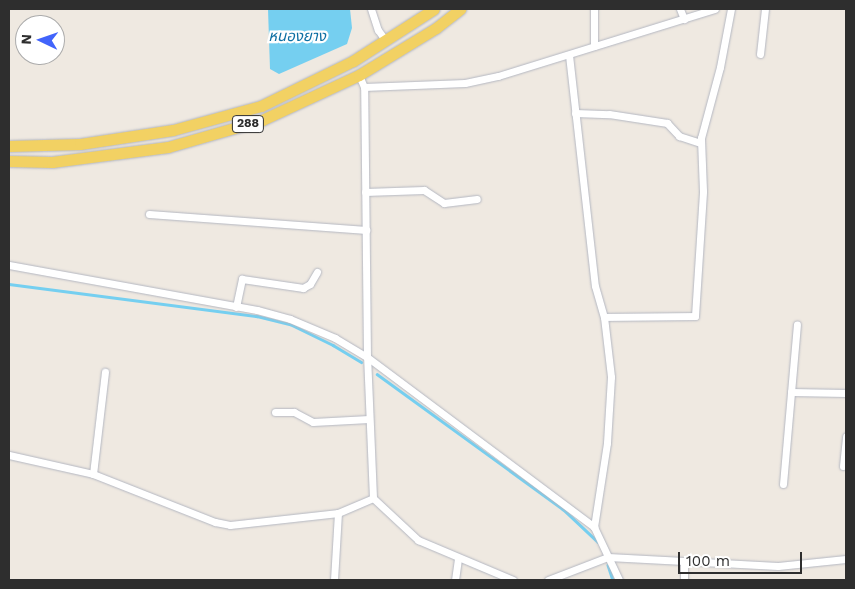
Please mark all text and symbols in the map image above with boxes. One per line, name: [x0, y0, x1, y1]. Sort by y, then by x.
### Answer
north arrow: [15, 15, 65, 65]
water label: หนองยาง: [268, 28, 326, 46]
text: N: [18, 34, 34, 45]
road number: 288: [232, 115, 264, 134]
scale bar: [680, 542, 804, 574]
text: 100 m: [686, 552, 730, 570]

